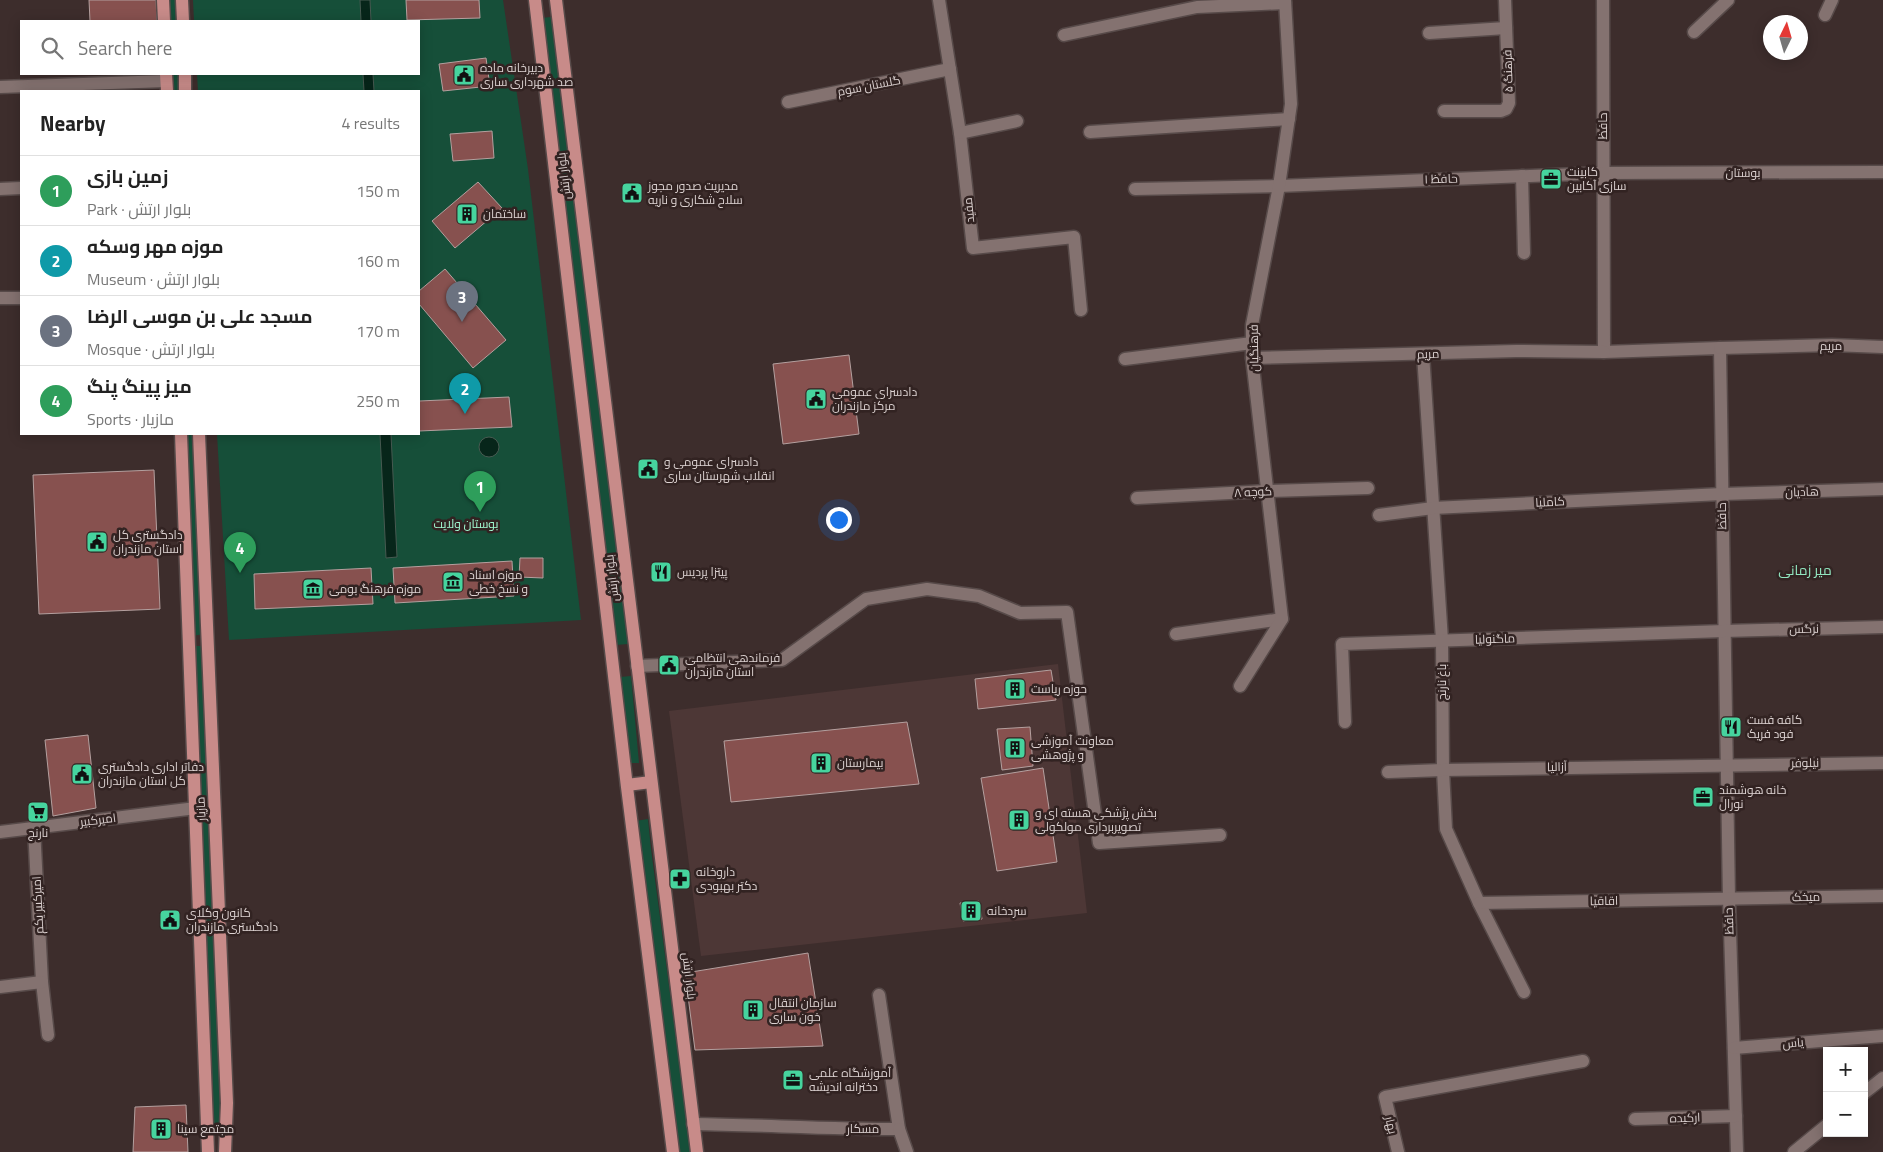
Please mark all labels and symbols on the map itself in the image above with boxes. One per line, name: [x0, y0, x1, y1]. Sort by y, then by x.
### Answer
north arrow: [1763, 15, 1808, 60]
street label: فرهنگ ۵: [1497, 49, 1518, 93]
place label: دبیرخانه ماده صد شهرداری ساری: [480, 58, 573, 91]
public building icon: دبیرخانه ماده صد شهرداری ساری: [452, 63, 476, 87]
street label: گلستان سوم: [836, 70, 902, 101]
street label: حافظ: [1593, 112, 1612, 140]
street label: بلوار ارتش: [551, 151, 576, 201]
place label: کابینت سازی آکابین: [1567, 162, 1626, 195]
street label: بوستان: [1725, 163, 1761, 182]
office icon: کابینت سازی آکابین: [1539, 167, 1563, 191]
street label: حافظ ۱: [1424, 168, 1458, 189]
place label: مدیریت صدور مجوز سلاح شکاری و ناریه: [647, 176, 743, 209]
public building icon: مدیریت صدور مجوز سلاح شکاری و ناریه: [620, 181, 644, 205]
street label: مفید: [958, 196, 979, 224]
building icon: ساختمان: [455, 202, 479, 226]
place label: ساختمان: [483, 204, 526, 223]
pin: 3: [446, 281, 478, 322]
street label: فرهنگیان: [1244, 324, 1263, 372]
street label: مریم: [1820, 336, 1842, 355]
street label: مریم: [1416, 344, 1440, 363]
pin: 2: [449, 373, 481, 414]
place label: دادسرای عمومی مرکز مازندران: [832, 382, 917, 415]
public building icon: دادسرای عمومی مرکز مازندران: [804, 387, 828, 411]
place label: دادسرای عمومی و انقلاب شهرستان ساری: [664, 452, 775, 485]
public building icon: دادسرای عمومی و انقلاب شهرستان ساری: [636, 457, 660, 481]
pin: 1: [464, 471, 496, 512]
street label: کوچه ۸: [1233, 481, 1273, 502]
street label: هادیان: [1785, 481, 1819, 502]
street label: کاملیا: [1535, 491, 1565, 512]
street label: حافظ: [1712, 502, 1731, 530]
your location: [826, 507, 852, 533]
park label: بوستان ولایت: [433, 514, 499, 533]
place label: دادگستری کل استان مازندران: [113, 525, 183, 558]
public building icon: دادگستری کل استان مازندران: [85, 530, 109, 554]
pin: 4: [224, 532, 256, 573]
street label: بلوار ارتش: [599, 553, 624, 603]
district label: میر زمانی: [1778, 559, 1832, 580]
restaurant icon: پیتزا پردیس: [649, 560, 673, 584]
place label: پیتزا پردیس: [677, 562, 728, 581]
place label: موزه اسناد و نسخ خطی: [469, 565, 528, 598]
museum icon: موزه اسناد و نسخ خطی: [441, 570, 465, 594]
museum icon: موزه فرهنگ بومی: [301, 577, 325, 601]
place label: موزه فرهنگ بومی: [329, 579, 421, 598]
street label: نرگس: [1789, 619, 1819, 638]
street label: ماگنولیا: [1475, 628, 1515, 649]
place label: فرماندهی انتظامی استان مازندران: [685, 648, 780, 681]
public building icon: فرماندهی انتظامی استان مازندران: [657, 653, 681, 677]
street label: باغ نارنج: [1432, 664, 1451, 700]
building icon: حوزه ریاست: [1003, 677, 1027, 701]
place label: حوزه ریاست: [1031, 679, 1087, 698]
place label: کافه فست فود فریک: [1747, 710, 1802, 743]
restaurant icon: کافه فست فود فریک: [1719, 715, 1743, 739]
place label: معاونت آموزشی و پژوهشی: [1031, 731, 1114, 764]
building icon: معاونت آموزشی و پژوهشی: [1003, 736, 1027, 760]
building icon: بیمارستان: [809, 751, 833, 775]
place label: بیمارستان: [837, 753, 884, 772]
street label: نیلوفر: [1790, 753, 1819, 772]
place label: دفاتر اداری دادگستری کل استان مازندران: [98, 757, 204, 790]
street label: آزالیا: [1547, 757, 1568, 776]
public building icon: دفاتر اداری دادگستری کل استان مازندران: [70, 762, 94, 786]
place label: خانه هوشمند نورال: [1719, 780, 1786, 813]
office icon: خانه هوشمند نورال: [1691, 785, 1715, 809]
street label: مازیار: [190, 796, 211, 823]
supermarket icon: نارنج: [26, 800, 50, 824]
place label: بخش پژشکی هسته ای و تصویربرداری مولکولی: [1035, 803, 1157, 836]
street label: امیرکبیر: [78, 808, 117, 831]
building icon: بخش پژشکی هسته ای و تصویربرداری مولکولی: [1007, 808, 1031, 832]
place label: نارنج: [28, 823, 48, 842]
place label: داروخانه دکتر بهبودی: [696, 862, 757, 895]
pharmacy icon: داروخانه دکتر بهبودی: [668, 867, 692, 891]
street label: امیرکبیر یکم: [26, 876, 49, 934]
street label: میخک: [1792, 887, 1820, 906]
street label: اقاقیا: [1590, 891, 1618, 910]
building icon: سردخانه: [959, 899, 983, 923]
place label: سردخانه: [987, 901, 1026, 920]
place label: کانون وکلای دادگستری مازندران: [186, 903, 278, 936]
street label: حافظ: [1719, 907, 1738, 935]
public building icon: کانون وکلای دادگستری مازندران: [158, 908, 182, 932]
street label: بلوار ارتش: [677, 951, 702, 1001]
place label: سازمان انتقال خون ساری: [769, 993, 837, 1026]
building icon: سازمان انتقال خون ساری: [741, 998, 765, 1022]
street label: یاس: [1782, 1032, 1805, 1053]
place label: آموزشگاه علمی دخترانه اندیشه: [809, 1063, 892, 1096]
office icon: آموزشگاه علمی دخترانه اندیشه: [781, 1068, 805, 1092]
street label: ارکیده: [1669, 1107, 1701, 1128]
street label: بهار: [1380, 1113, 1403, 1136]
building icon: مجتمع سینا: [149, 1117, 173, 1141]
place label: مجتمع سینا: [177, 1119, 234, 1138]
street label: مسکار: [846, 1119, 879, 1138]

